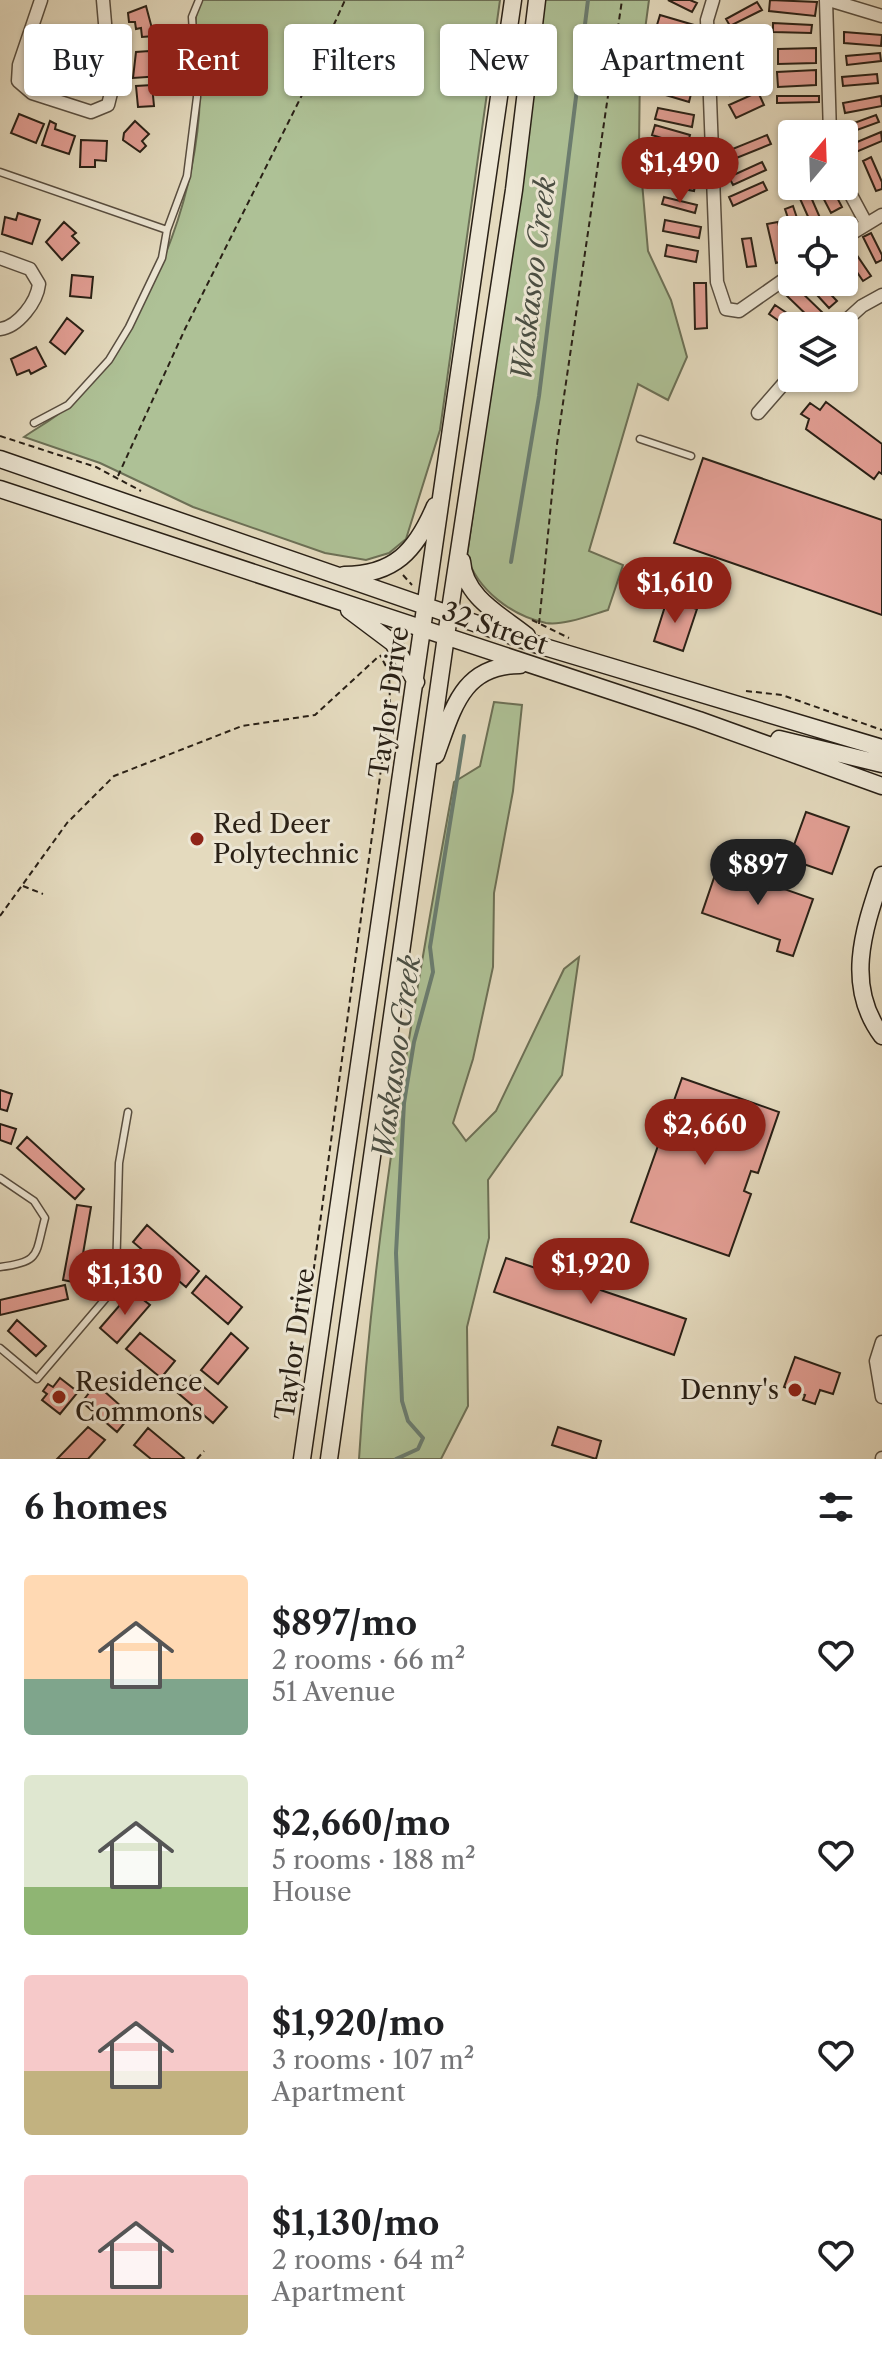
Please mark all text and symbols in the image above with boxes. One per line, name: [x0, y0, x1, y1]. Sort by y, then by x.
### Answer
chip: Buy: [24, 24, 132, 96]
chip: Rent: [148, 24, 268, 96]
chip: Filters: [284, 24, 424, 96]
chip: New: [440, 24, 557, 96]
chip: Apartment: [573, 24, 773, 96]
north arrow: [778, 120, 858, 200]
map controls: [778, 120, 858, 392]
pin: $1,490: [615, 137, 745, 205]
text: $1,490: [640, 147, 720, 179]
water label: Waskasoo Creek: [504, 174, 562, 383]
button: locate: [778, 216, 858, 296]
button: layers: [778, 312, 858, 392]
pin: $1,610: [610, 557, 740, 625]
text: $1,610: [637, 567, 713, 599]
street label: 32 Street: [438, 595, 553, 661]
street label: Taylor Drive: [363, 624, 415, 780]
place label: Red Deer Polytechnic: [213, 808, 359, 870]
marker: Red Deer Polytechnic: [188, 830, 206, 848]
pin: $897: [711, 839, 805, 907]
text: $897: [728, 849, 788, 881]
water label: Waskasoo Creek: [365, 952, 427, 1161]
pin: $2,660: [640, 1099, 770, 1167]
text: $2,660: [663, 1109, 747, 1141]
pin: $1,920: [526, 1238, 656, 1306]
text: $1,920: [551, 1248, 631, 1280]
pin: $1,130: [60, 1249, 190, 1317]
text: $1,130: [87, 1259, 163, 1291]
street label: Taylor Drive: [269, 1266, 321, 1422]
place label: Residence Commons: [75, 1366, 203, 1428]
place label: Denny's: [680, 1374, 779, 1406]
marker: Denny's: [786, 1381, 804, 1399]
marker: Residence Commons: [50, 1388, 68, 1406]
icon: filters: [814, 1485, 858, 1529]
text: 6 homes: [24, 1486, 168, 1528]
text: $897/mo: [272, 1602, 417, 1644]
icon: home: [88, 1607, 184, 1703]
icon: heart: [814, 1633, 858, 1677]
text: 2 rooms · 66 m²: [272, 1644, 465, 1676]
text: 51 Avenue: [272, 1676, 395, 1708]
text: $2,660/mo: [272, 1802, 450, 1844]
icon: home: [88, 1807, 184, 1903]
icon: heart: [814, 1833, 858, 1877]
text: 5 rooms · 188 m²: [272, 1844, 476, 1876]
text: House: [272, 1876, 352, 1908]
text: $1,920/mo: [272, 2002, 445, 2044]
icon: home: [88, 2007, 184, 2103]
icon: heart: [814, 2033, 858, 2077]
text: 3 rooms · 107 m²: [272, 2044, 474, 2076]
text: Apartment: [272, 2076, 405, 2108]
text: $1,130/mo: [272, 2202, 439, 2244]
icon: home: [88, 2207, 184, 2303]
icon: heart: [814, 2233, 858, 2277]
text: 2 rooms · 64 m²: [272, 2244, 465, 2276]
text: Apartment: [272, 2276, 405, 2308]

